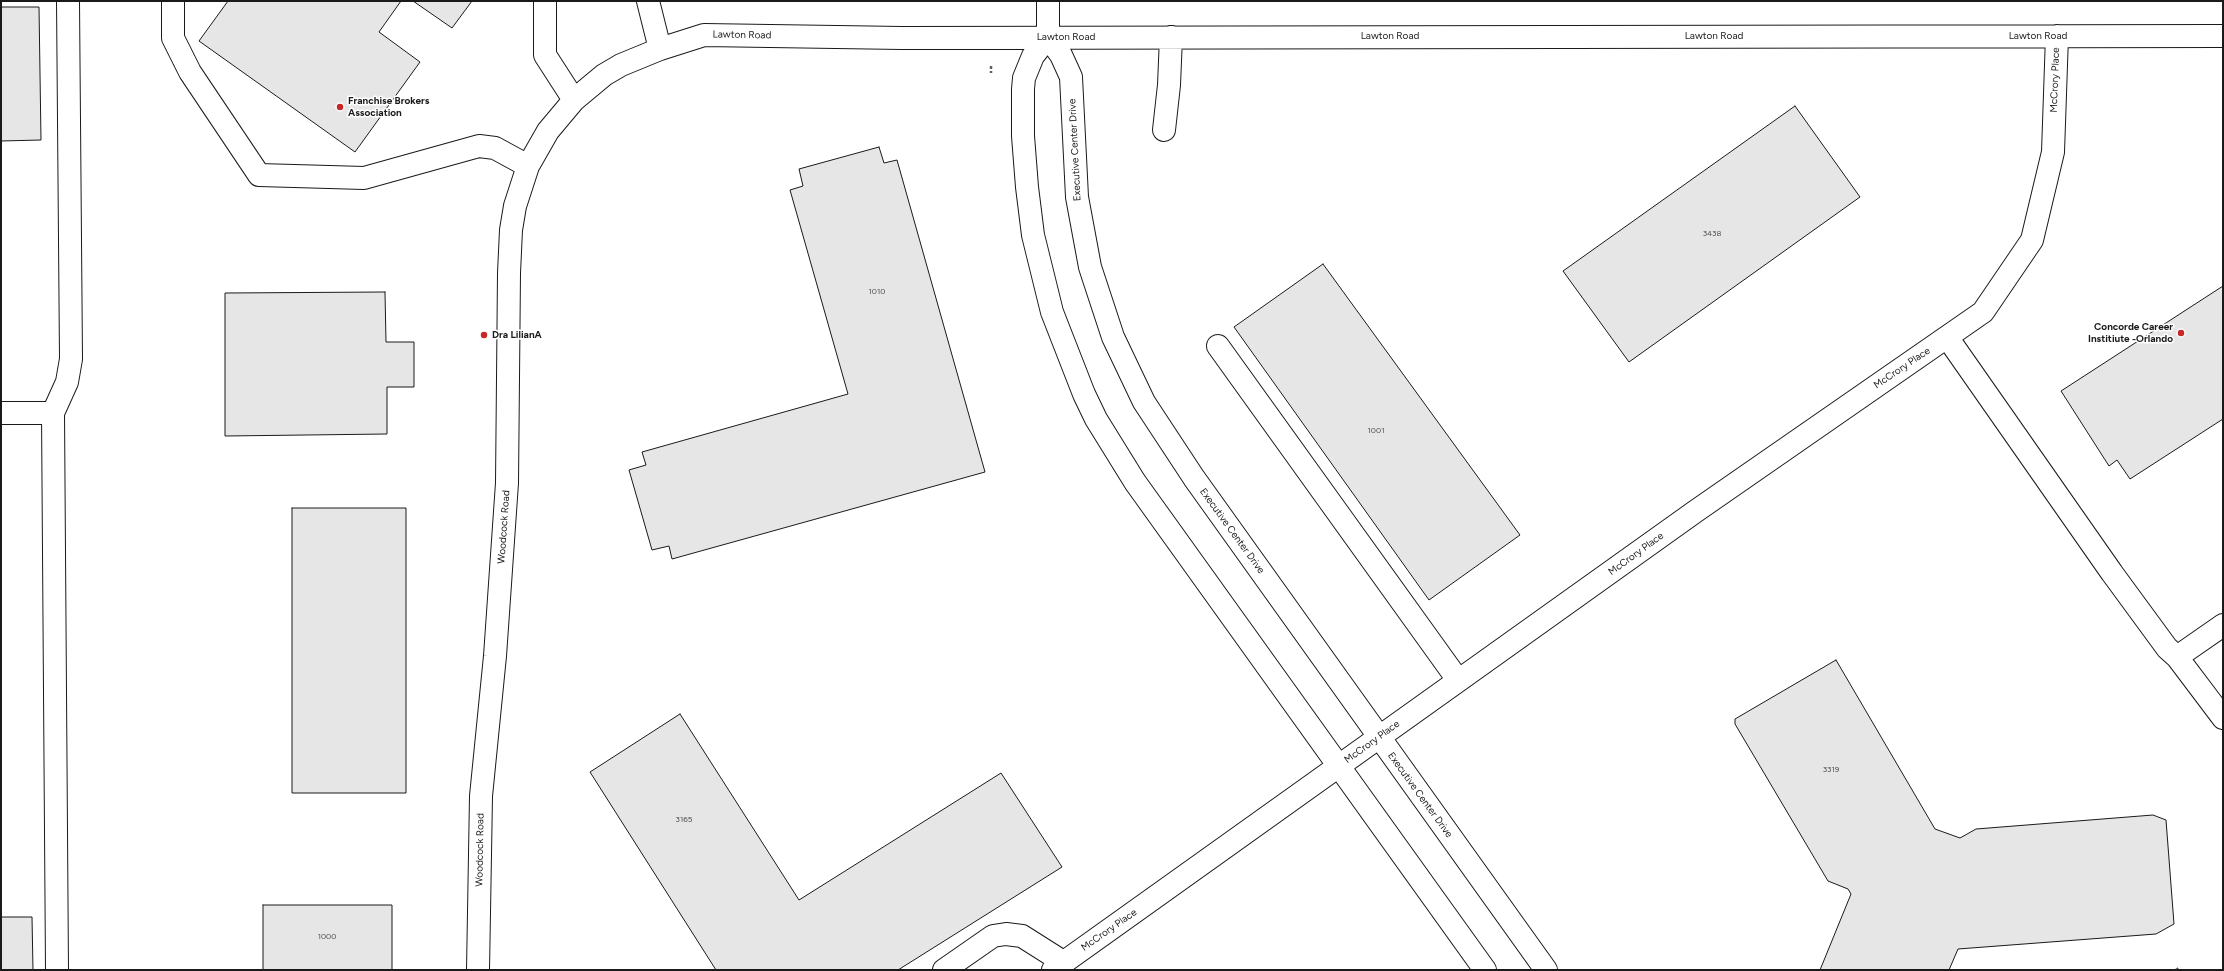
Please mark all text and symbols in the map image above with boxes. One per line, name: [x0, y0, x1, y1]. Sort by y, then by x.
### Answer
street label: Lawton Road: [713, 28, 771, 42]
street label: Lawton Road: [1361, 30, 1419, 42]
street label: Lawton Road: [1685, 30, 1743, 42]
street label: Lawton Road: [2009, 30, 2067, 42]
street label: Lawton Road: [1037, 31, 1095, 43]
street label: McCrory Place: [2048, 47, 2062, 113]
place label: Franchise Brokers Association: [348, 95, 429, 118]
street label: Executive Center Drive: [1066, 98, 1084, 202]
marker: Franchise Brokers Association: [335, 102, 345, 112]
house number: 3438: [1703, 229, 1721, 239]
house number: 1010: [869, 287, 885, 297]
place label: Concorde Career Institiute -Orlando: [2088, 321, 2173, 344]
marker: Concorde Career Institiute -Orlando: [2176, 328, 2186, 338]
place label: Dra LilianA: [492, 329, 542, 341]
marker: Dra LilianA: [479, 330, 489, 340]
street label: McCrory Place: [1872, 345, 1932, 391]
house number: 1001: [1368, 426, 1384, 436]
street label: Executive Center Drive: [1197, 486, 1267, 576]
street label: Woodcock Road: [495, 490, 513, 564]
street label: McCrory Place: [1606, 530, 1666, 578]
street label: McCrory Place: [1342, 718, 1402, 766]
street label: Executive Center Drive: [1385, 750, 1455, 840]
house number: 3319: [1823, 765, 1839, 775]
street label: Woodcock Road: [473, 813, 487, 887]
house number: 3165: [676, 815, 692, 825]
street label: McCrory Place: [1079, 906, 1139, 954]
house number: 1000: [318, 932, 336, 942]

